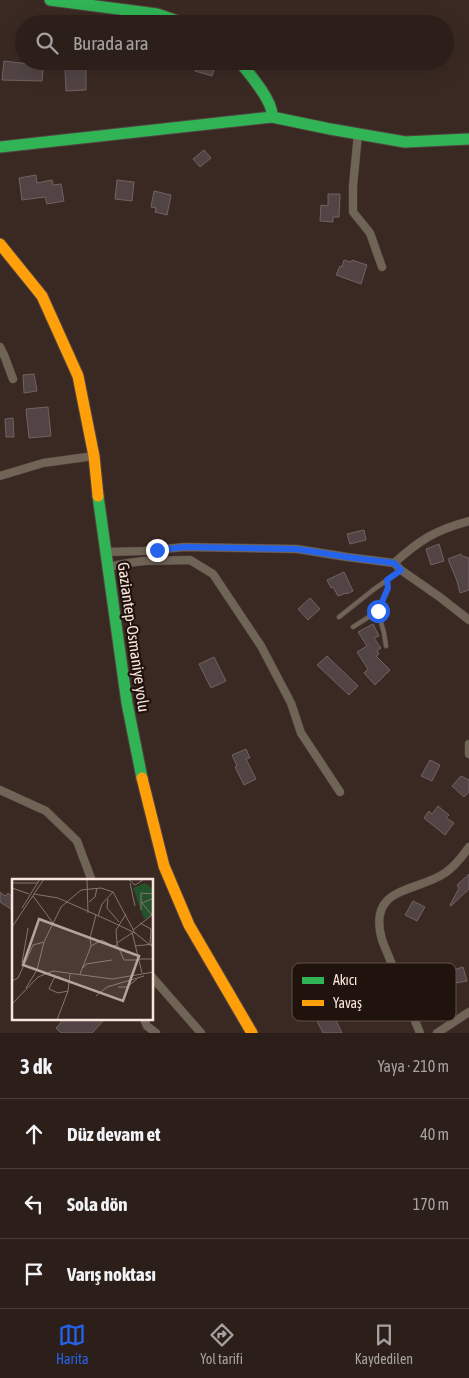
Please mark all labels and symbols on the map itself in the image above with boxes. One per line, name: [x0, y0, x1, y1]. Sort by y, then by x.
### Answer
route end: [146, 539, 169, 562]
street label: Gaziantep-Osmaniye yolu: [114, 561, 153, 713]
route start: [367, 600, 390, 623]
inset map: [12, 879, 154, 1021]
legend: [292, 963, 456, 1021]
text: Akıcı: [333, 972, 357, 988]
text: Yavaş: [333, 995, 362, 1011]

